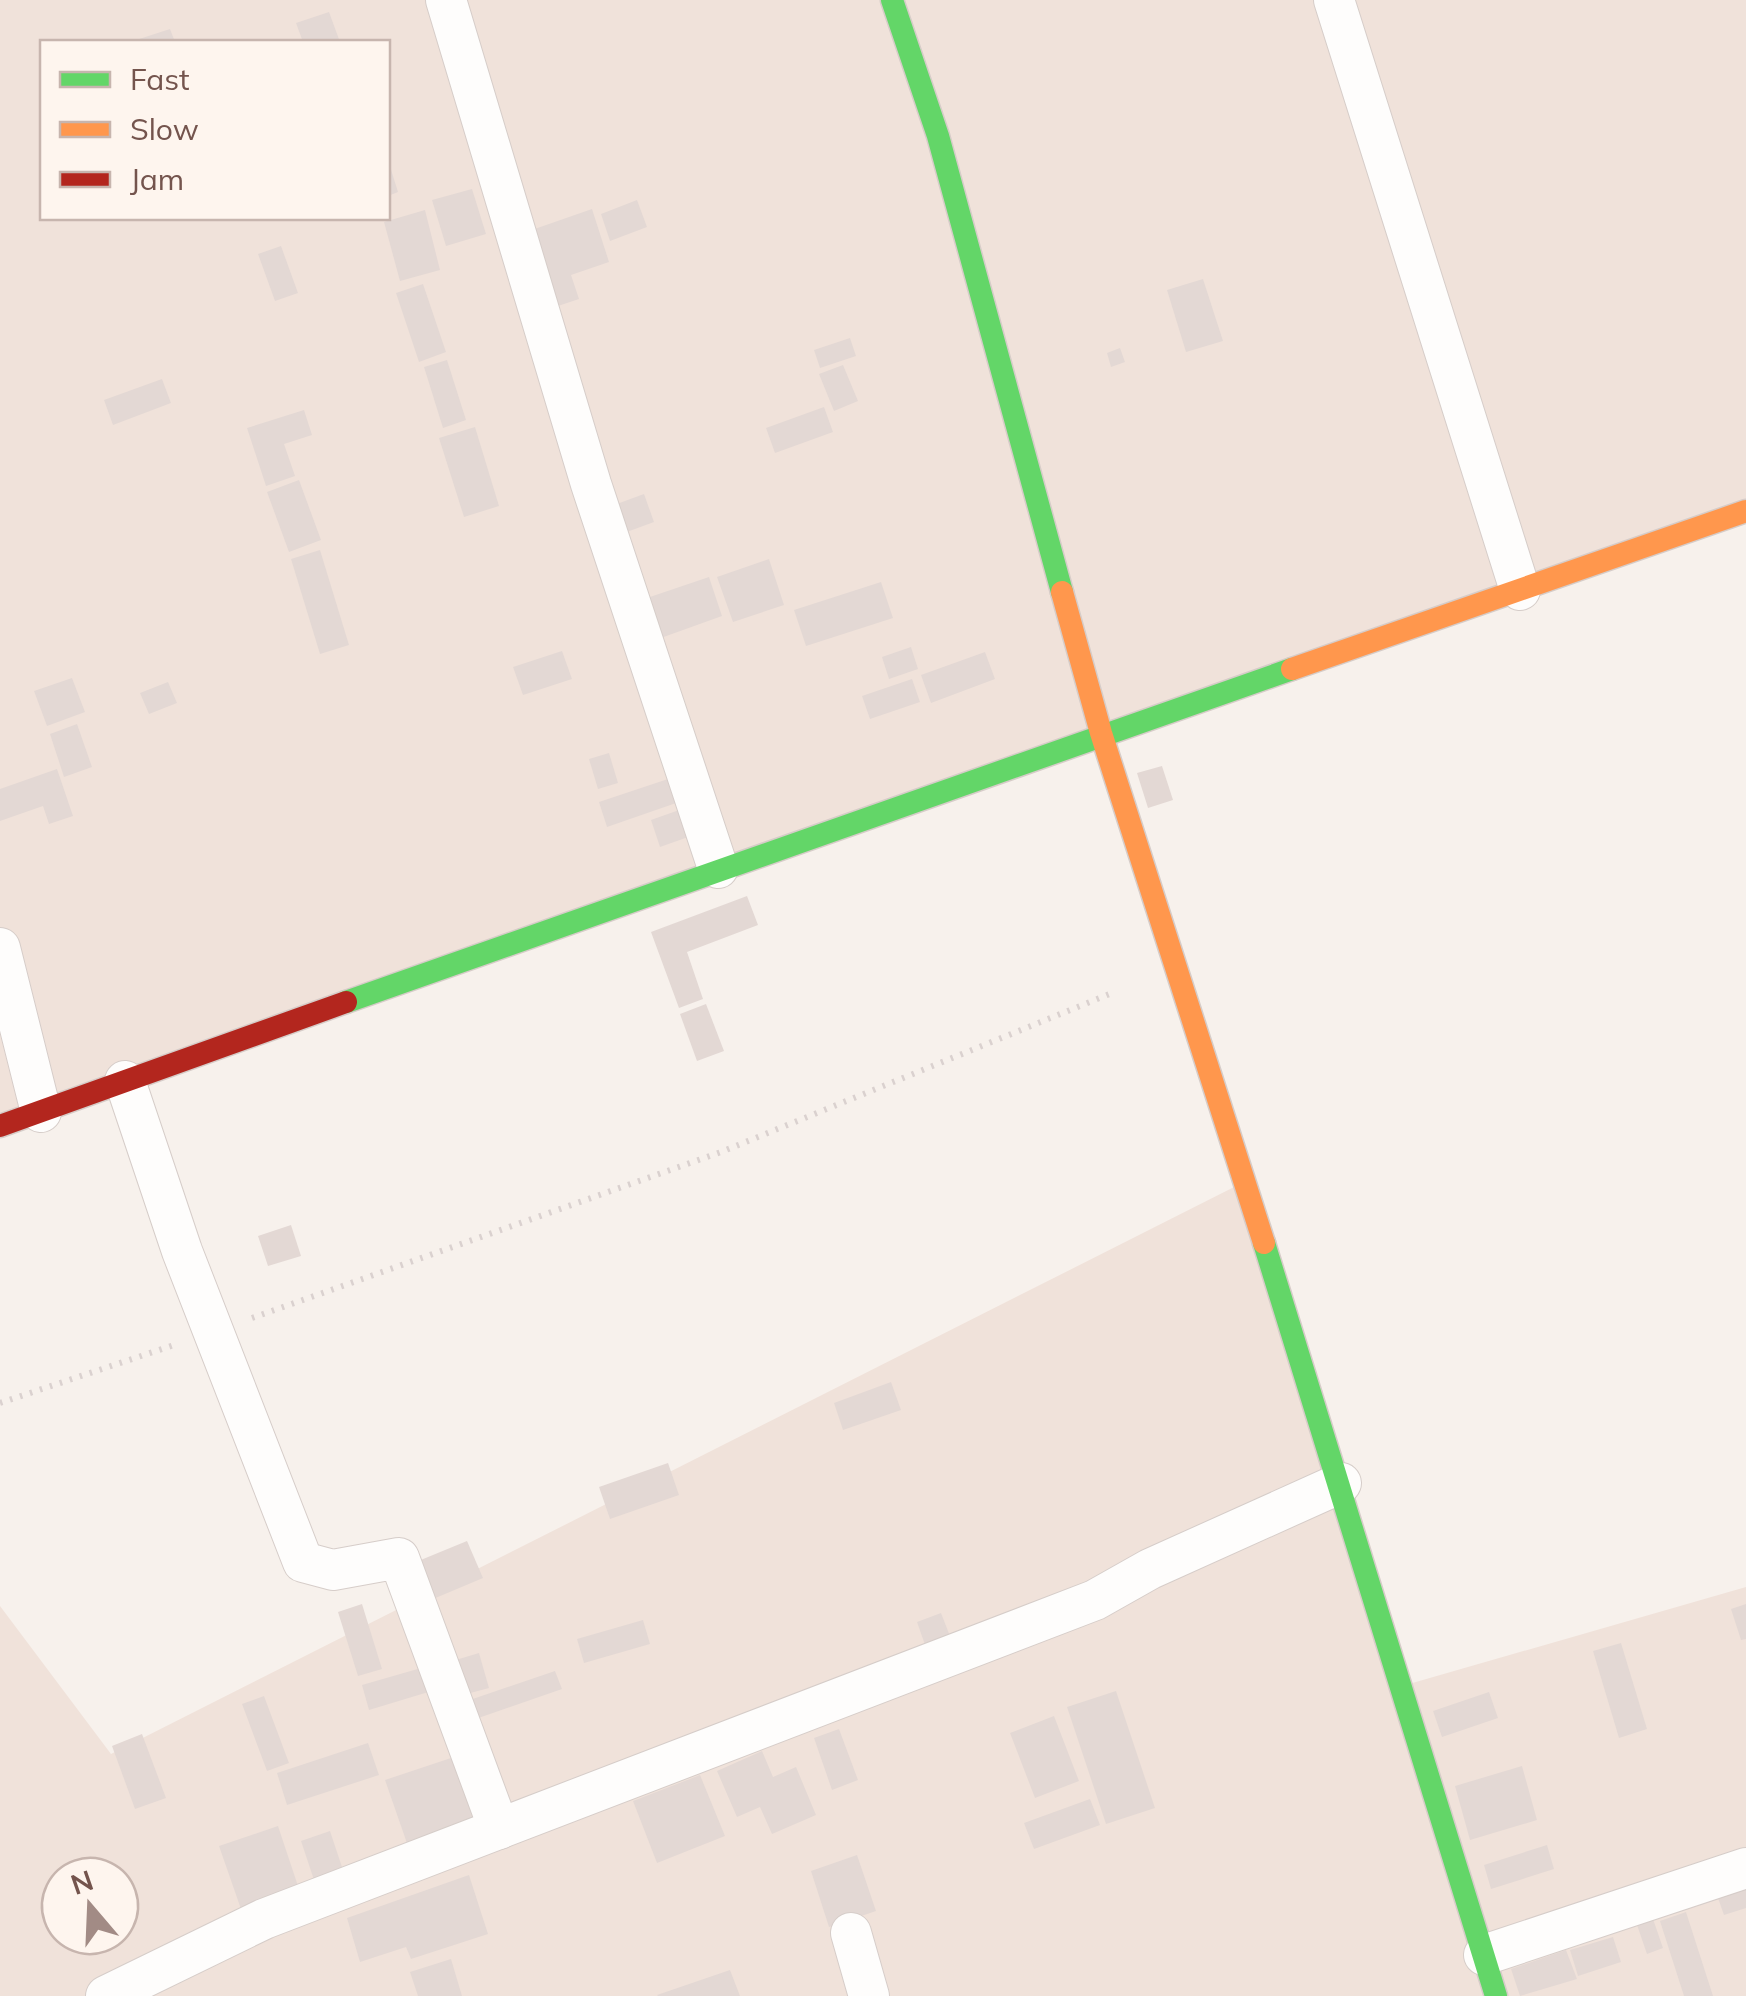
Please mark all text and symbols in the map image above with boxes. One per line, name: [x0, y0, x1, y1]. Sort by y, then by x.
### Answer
legend: [40, 40, 390, 220]
text: Fast: [130, 60, 190, 98]
text: Slow: [130, 110, 199, 148]
text: Jam: [130, 160, 184, 198]
north arrow: [40, 1856, 140, 1956]
text: N: [66, 1862, 97, 1902]

